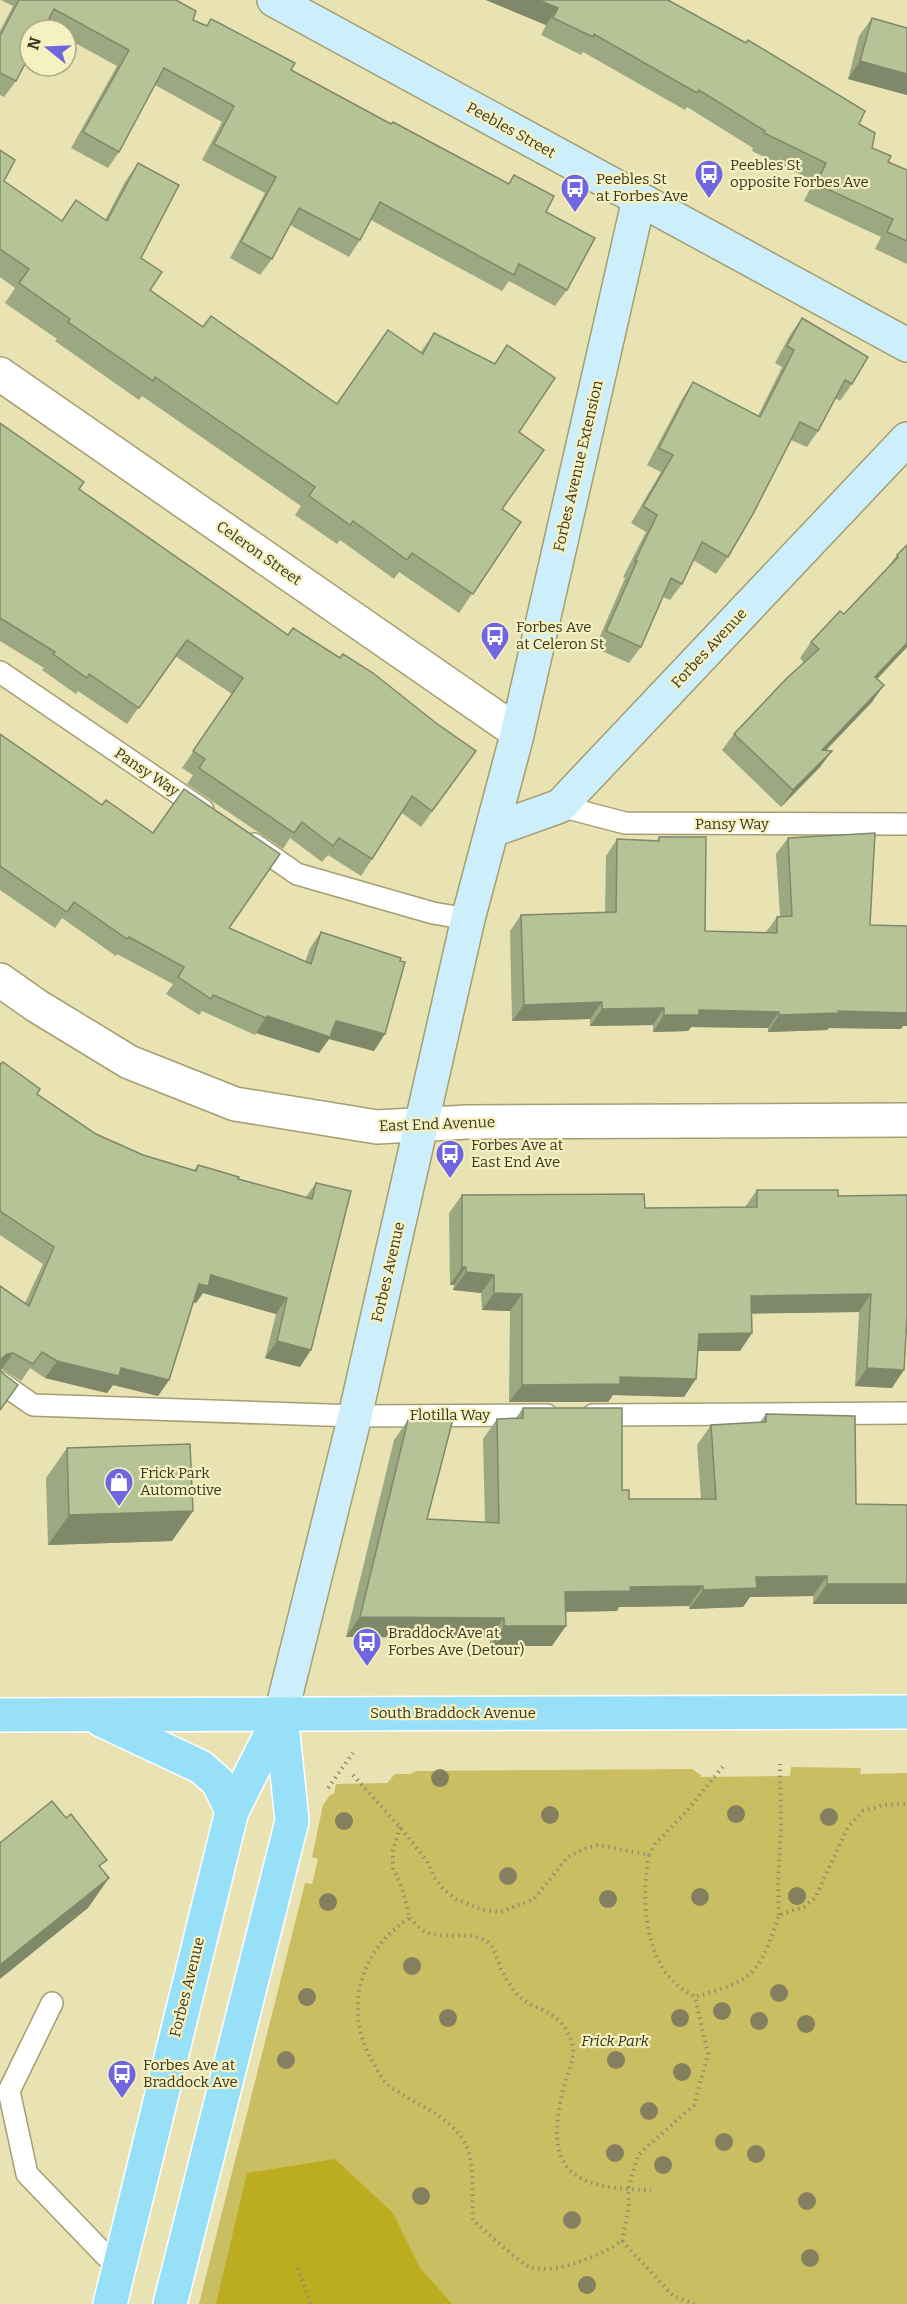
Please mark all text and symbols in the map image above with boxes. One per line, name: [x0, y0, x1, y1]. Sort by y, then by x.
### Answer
north arrow: [18, 18, 78, 78]
text: N: [23, 35, 45, 52]
street label: Peebles Street: [463, 98, 559, 162]
place label: Peebles St opposite Forbes Ave: [730, 156, 869, 191]
bus stop icon: Peebles St opposite Forbes Ave: [693, 158, 725, 200]
place label: Peebles St at Forbes Ave: [596, 170, 688, 205]
bus stop icon: Peebles St at Forbes Ave: [559, 172, 591, 214]
street label: Forbes Avenue Extension: [550, 378, 607, 553]
street label: Celeron Street: [213, 517, 305, 589]
street label: Forbes Avenue: [667, 604, 751, 692]
place label: Forbes Ave at Celeron St: [516, 618, 605, 653]
bus stop icon: Forbes Ave at Celeron St: [479, 620, 511, 662]
street label: Pansy Way: [111, 744, 183, 800]
street label: Pansy Way: [695, 815, 769, 833]
street label: East End Avenue: [379, 1113, 495, 1135]
place label: Forbes Ave at East End Ave: [471, 1136, 564, 1171]
bus stop icon: Forbes Ave at East End Ave: [434, 1138, 466, 1180]
street label: Forbes Avenue: [368, 1220, 408, 1324]
street label: Flotilla Way: [410, 1406, 490, 1424]
place label: Frick Park Automotive: [140, 1464, 222, 1499]
shop icon: Frick Park Automotive: [103, 1466, 135, 1508]
place label: Braddock Ave at Forbes Ave (Detour): [388, 1624, 524, 1659]
bus stop icon: Braddock Ave at Forbes Ave (Detour): [351, 1626, 383, 1668]
street label: South Braddock Avenue: [370, 1704, 536, 1722]
street label: Forbes Avenue: [166, 1935, 208, 2039]
park label: Frick Park: [581, 2032, 650, 2050]
place label: Forbes Ave at Braddock Ave: [143, 2056, 238, 2091]
bus stop icon: Forbes Ave at Braddock Ave: [106, 2058, 138, 2100]

